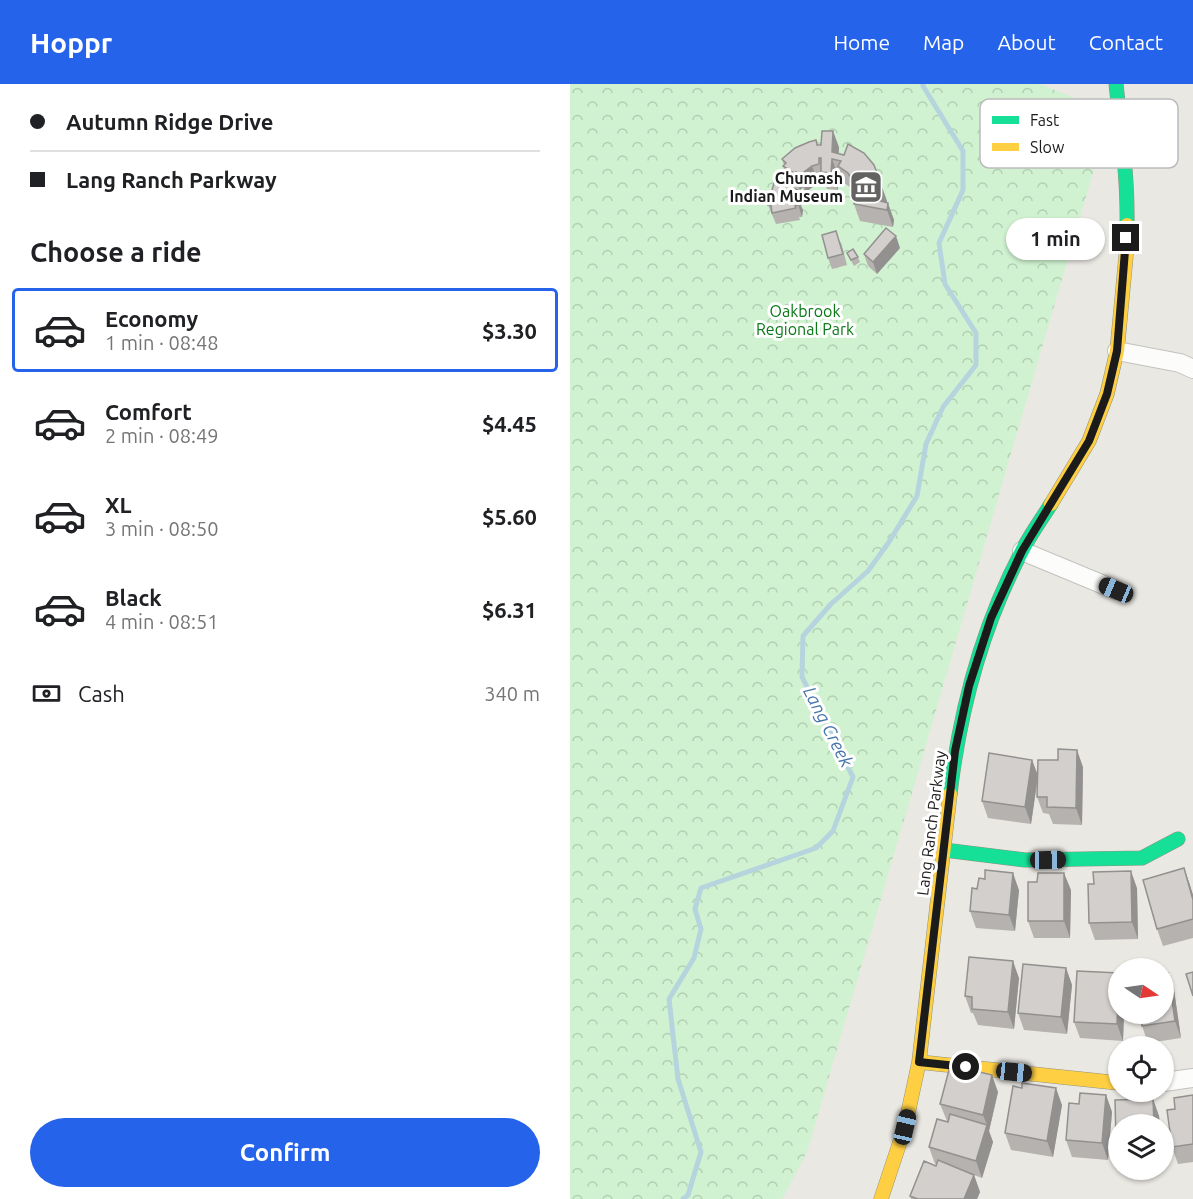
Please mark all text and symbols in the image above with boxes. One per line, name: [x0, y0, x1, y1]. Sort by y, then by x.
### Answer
text: Hoppr: [30, 27, 112, 58]
text: Home: [833, 30, 890, 54]
text: Map: [923, 30, 964, 54]
text: About: [997, 30, 1056, 54]
text: Contact: [1089, 30, 1163, 54]
legend: [980, 99, 1178, 168]
text: Autumn Ridge Drive: [66, 109, 273, 134]
text: Fast: [1030, 111, 1060, 129]
text: Slow: [1030, 138, 1065, 156]
text: Lang Ranch Parkway: [66, 167, 277, 192]
place label: Chumash Indian Museum: [729, 169, 843, 205]
museum icon: Chumash Indian Museum: [848, 169, 884, 205]
callout: 1 min: [1006, 217, 1105, 259]
route end: [1112, 224, 1139, 251]
text: 1 min: [1030, 227, 1081, 250]
text: Choose a ride: [30, 237, 202, 267]
park label: Oakbrook Regional Park: [756, 302, 854, 338]
icon: car: [33, 303, 87, 357]
text: Economy: [105, 306, 198, 331]
text: $3.30: [482, 318, 537, 343]
text: 1 min · 08:48: [105, 331, 219, 354]
icon: car: [33, 396, 87, 450]
text: Comfort: [105, 399, 192, 424]
text: $4.45: [482, 411, 537, 436]
text: 2 min · 08:49: [105, 424, 219, 447]
icon: car: [33, 489, 87, 543]
text: XL: [105, 492, 132, 517]
text: $5.60: [482, 504, 537, 529]
text: 3 min · 08:50: [105, 517, 219, 540]
car: [1096, 575, 1136, 605]
icon: car: [33, 582, 87, 636]
text: Black: [105, 585, 162, 610]
text: $6.31: [482, 597, 537, 622]
text: 4 min · 08:51: [105, 610, 219, 633]
icon: cash: [30, 677, 63, 710]
text: Cash: [78, 681, 125, 706]
text: 340 m: [484, 682, 540, 705]
water label: Lang Creek: [800, 683, 858, 771]
street label: Lang Ranch Parkway: [913, 749, 949, 897]
car: [1030, 851, 1066, 869]
north arrow: [1108, 958, 1174, 1024]
map controls: [1108, 958, 1174, 1180]
button: locate: [1108, 1036, 1174, 1102]
route start: [952, 1053, 979, 1080]
car: [995, 1061, 1033, 1083]
car: [892, 1107, 918, 1147]
button: layers: [1108, 1114, 1174, 1180]
button: Confirm: [30, 1118, 540, 1187]

